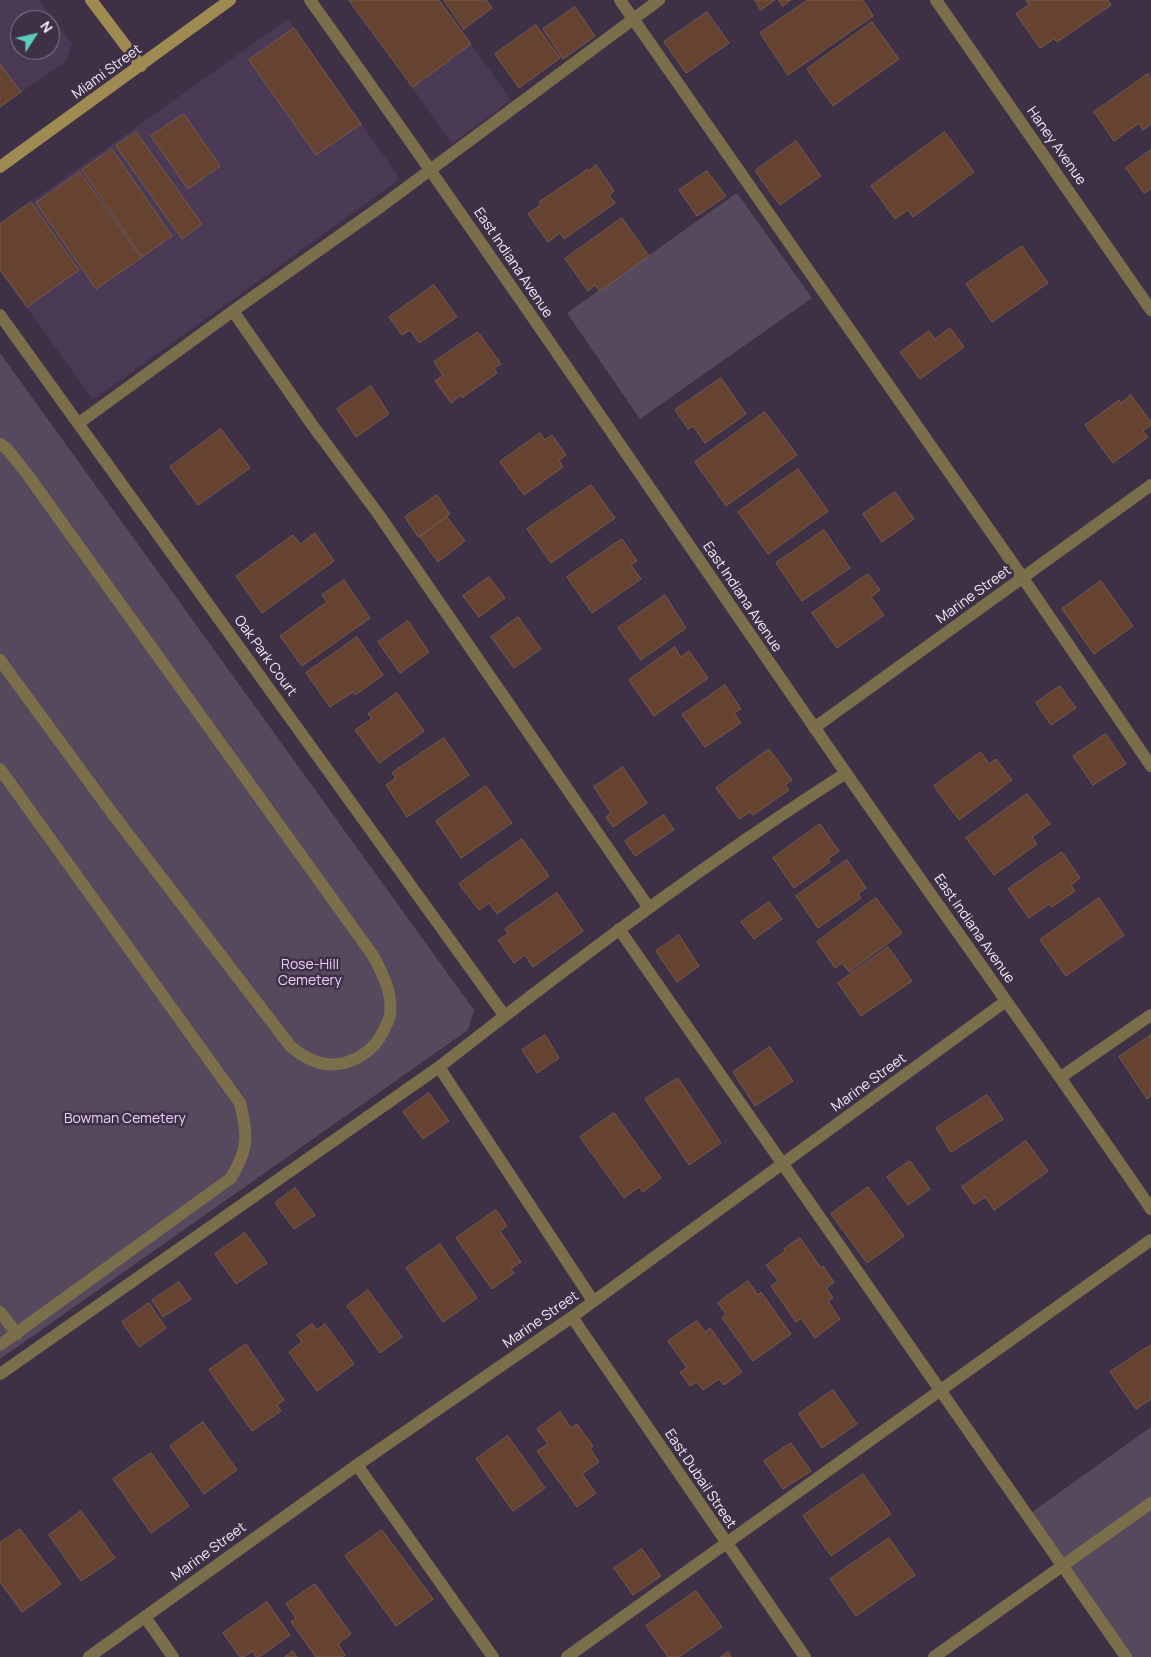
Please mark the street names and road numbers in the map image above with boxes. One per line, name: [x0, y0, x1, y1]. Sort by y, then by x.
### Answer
street label: Miami Street: [69, 41, 145, 103]
street label: Haney Avenue: [1023, 104, 1089, 188]
street label: East Indiana Avenue: [470, 205, 556, 321]
street label: East Indiana Avenue: [699, 539, 785, 655]
street label: Marine Street: [933, 562, 1015, 628]
street label: Oak Park Court: [230, 612, 300, 700]
street label: East Indiana Avenue: [930, 871, 1018, 987]
street label: Marine Street: [828, 1050, 910, 1116]
street label: Marine Street: [500, 1288, 582, 1352]
street label: East Dubail Street: [661, 1426, 739, 1532]
street label: Marine Street: [168, 1519, 250, 1585]

